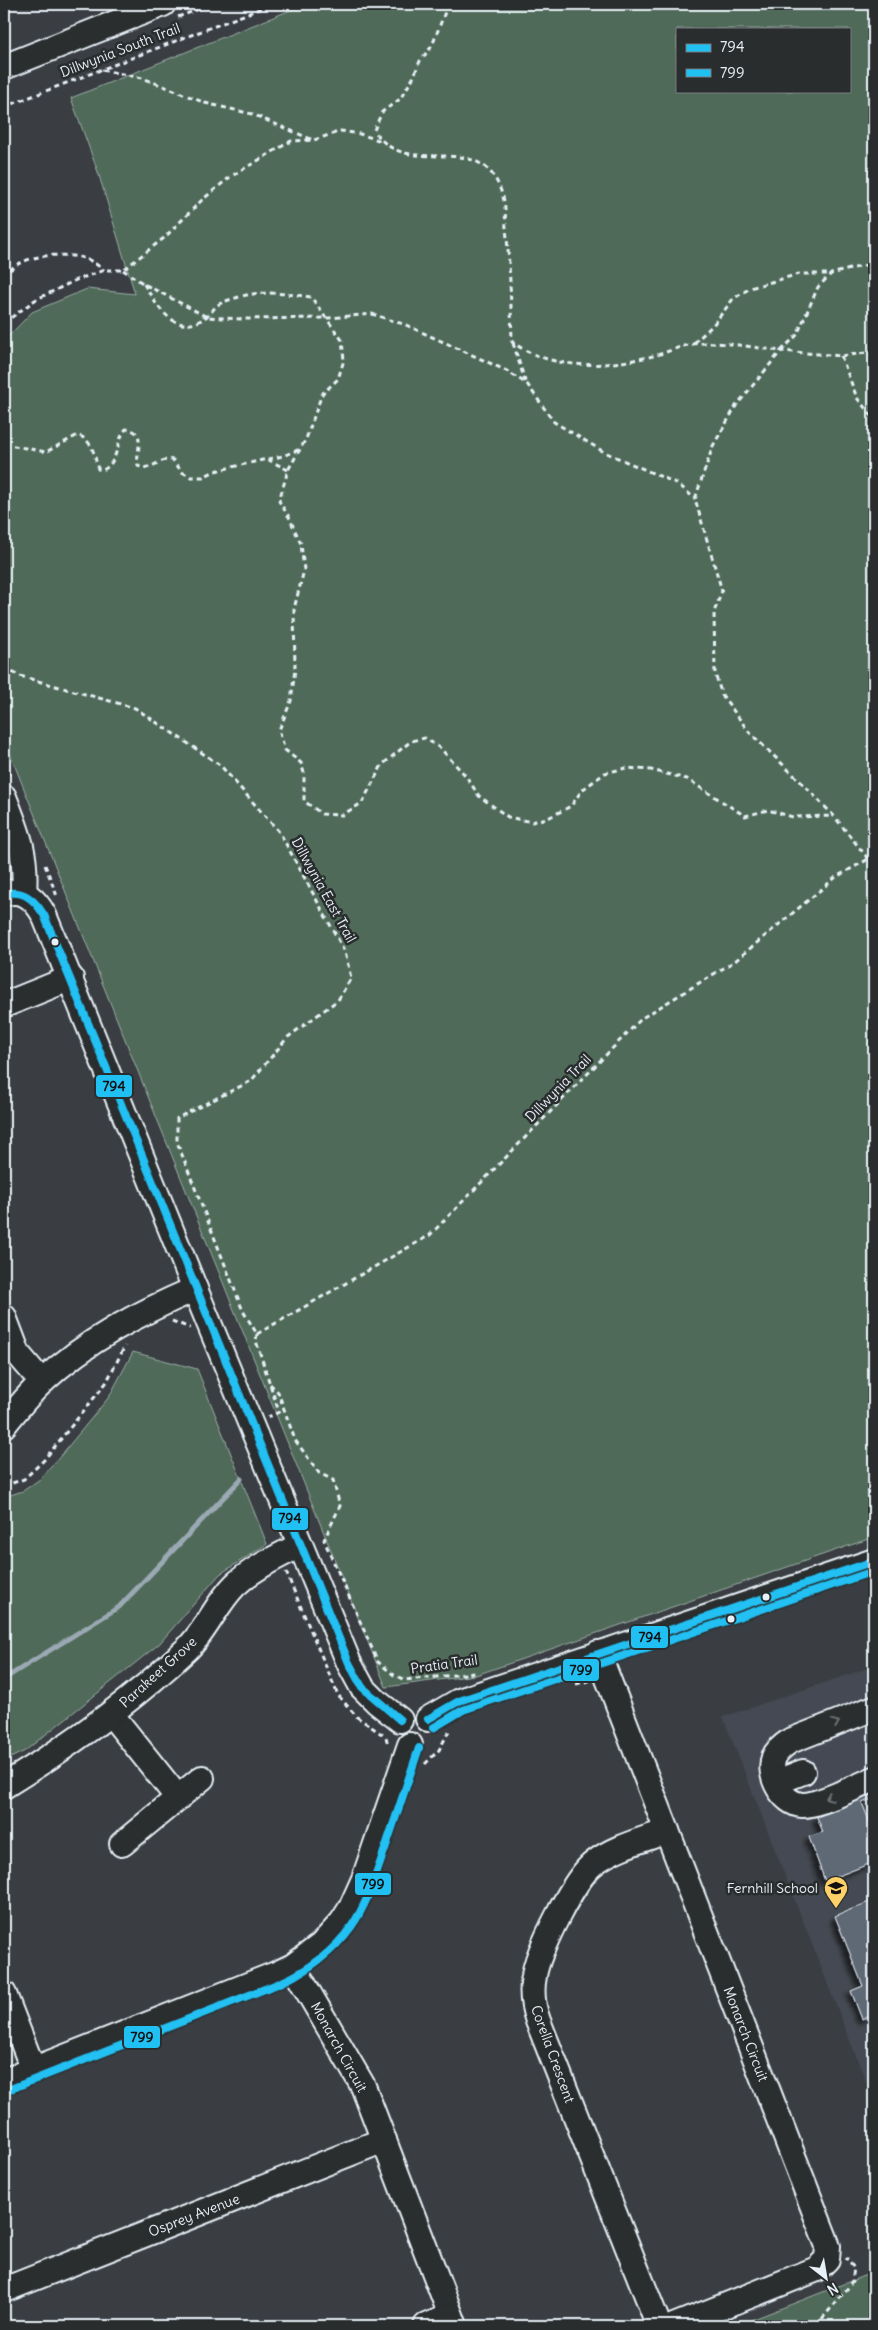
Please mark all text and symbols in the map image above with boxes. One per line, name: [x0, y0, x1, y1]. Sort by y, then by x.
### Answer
street label: Dillwynia South Trail: [57, 19, 183, 81]
legend: [676, 28, 850, 92]
text: 794: [720, 37, 745, 56]
text: 799: [720, 63, 745, 82]
street label: Dillwynia East Trail: [288, 834, 360, 946]
unlabelled marker: [50, 937, 60, 947]
street label: Dillwynia Trail: [521, 1050, 595, 1126]
line badge: 794: [95, 1074, 133, 1098]
text: 794: [102, 1077, 126, 1095]
line badge: 794: [271, 1507, 309, 1531]
text: 794: [278, 1509, 302, 1527]
unlabelled marker: [761, 1592, 771, 1602]
unlabelled marker: [726, 1614, 736, 1624]
line badge: 794: [630, 1625, 669, 1649]
text: 794: [638, 1628, 662, 1646]
street label: Parakeet Grove: [116, 1633, 200, 1711]
street label: Pratia Trail: [409, 1650, 479, 1678]
line badge: 799: [562, 1658, 600, 1682]
text: 799: [570, 1661, 592, 1679]
one-way arrow: [831, 1719, 840, 1729]
one-way arrow: [825, 1791, 834, 1802]
line badge: 799: [354, 1872, 392, 1896]
text: 799: [362, 1875, 384, 1893]
school or university icon: Fernhill School: [823, 1875, 849, 1909]
place label: Fernhill School: [727, 1879, 818, 1897]
street label: Monarch Circuit: [720, 1984, 772, 2084]
street label: Monarch Circuit: [307, 1999, 371, 2096]
street label: Corella Crescent: [527, 2003, 579, 2106]
line badge: 799: [123, 2025, 161, 2049]
text: 799: [131, 2028, 153, 2046]
street label: Osprey Avenue: [146, 2189, 242, 2241]
north arrow: [800, 2252, 850, 2302]
text: N: [824, 2279, 841, 2299]

